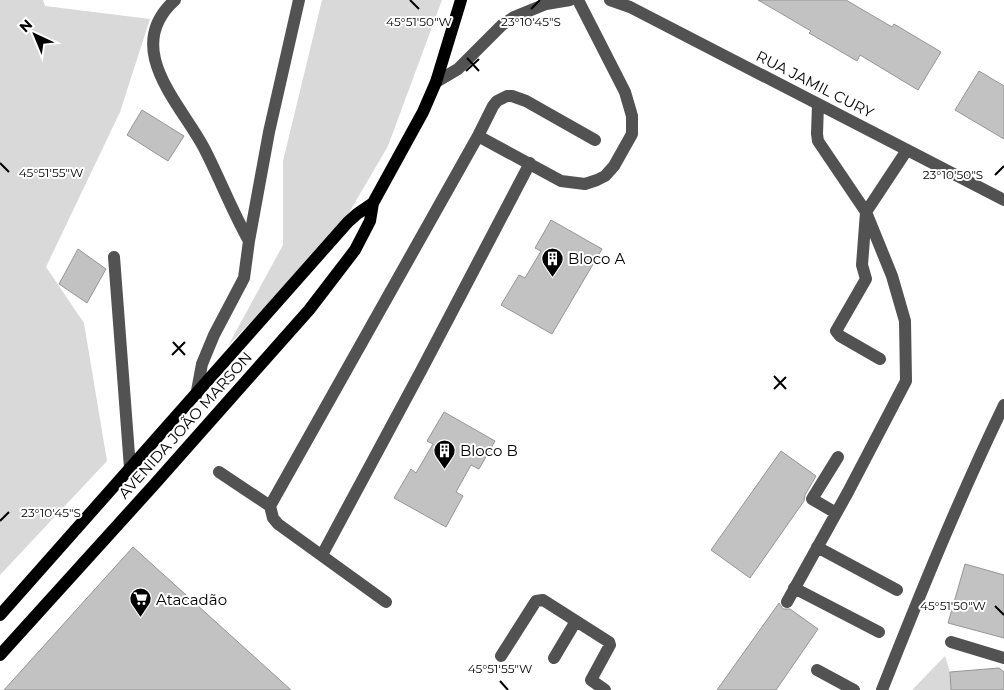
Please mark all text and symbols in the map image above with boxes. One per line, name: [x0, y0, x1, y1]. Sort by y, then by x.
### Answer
north arrow: [10, 10, 60, 60]
text: 45°51'50"W: [386, 14, 452, 29]
text: 23°10'45"S: [501, 14, 561, 29]
text: N: [16, 15, 36, 36]
street label: RUA JAMIL CURY: [753, 46, 877, 122]
text: 45°51'55"W: [19, 165, 83, 180]
text: 23°10'50"S: [923, 167, 983, 182]
building icon: Bloco A: [540, 246, 564, 277]
place label: Bloco A: [568, 249, 625, 268]
street label: AVENIDA JOÃO MARSON: [114, 348, 256, 502]
building icon: Bloco B: [432, 438, 456, 469]
place label: Bloco B: [460, 441, 518, 460]
text: 23°10'45"S: [21, 505, 81, 520]
supermarket icon: Atacadão: [128, 587, 152, 618]
place label: Atacadão: [156, 590, 227, 609]
text: 45°51'50"W: [920, 598, 986, 613]
text: 45°51'55"W: [468, 661, 532, 676]

